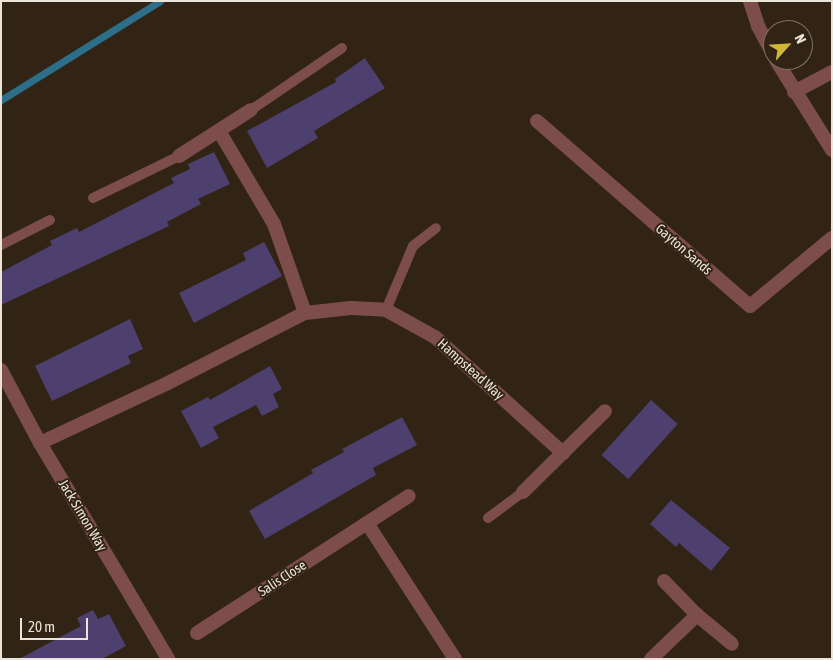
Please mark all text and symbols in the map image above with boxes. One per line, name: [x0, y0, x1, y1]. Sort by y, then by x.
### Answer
north arrow: [763, 20, 813, 70]
text: N: [792, 32, 810, 46]
street label: Gayton Sands: [652, 220, 716, 278]
street label: Hampstead Way: [434, 335, 508, 403]
street label: Jack Simon Way: [55, 476, 111, 554]
street label: Salis Close: [255, 556, 309, 600]
scale bar: [22, 608, 90, 640]
text: 20 m: [28, 618, 55, 635]

